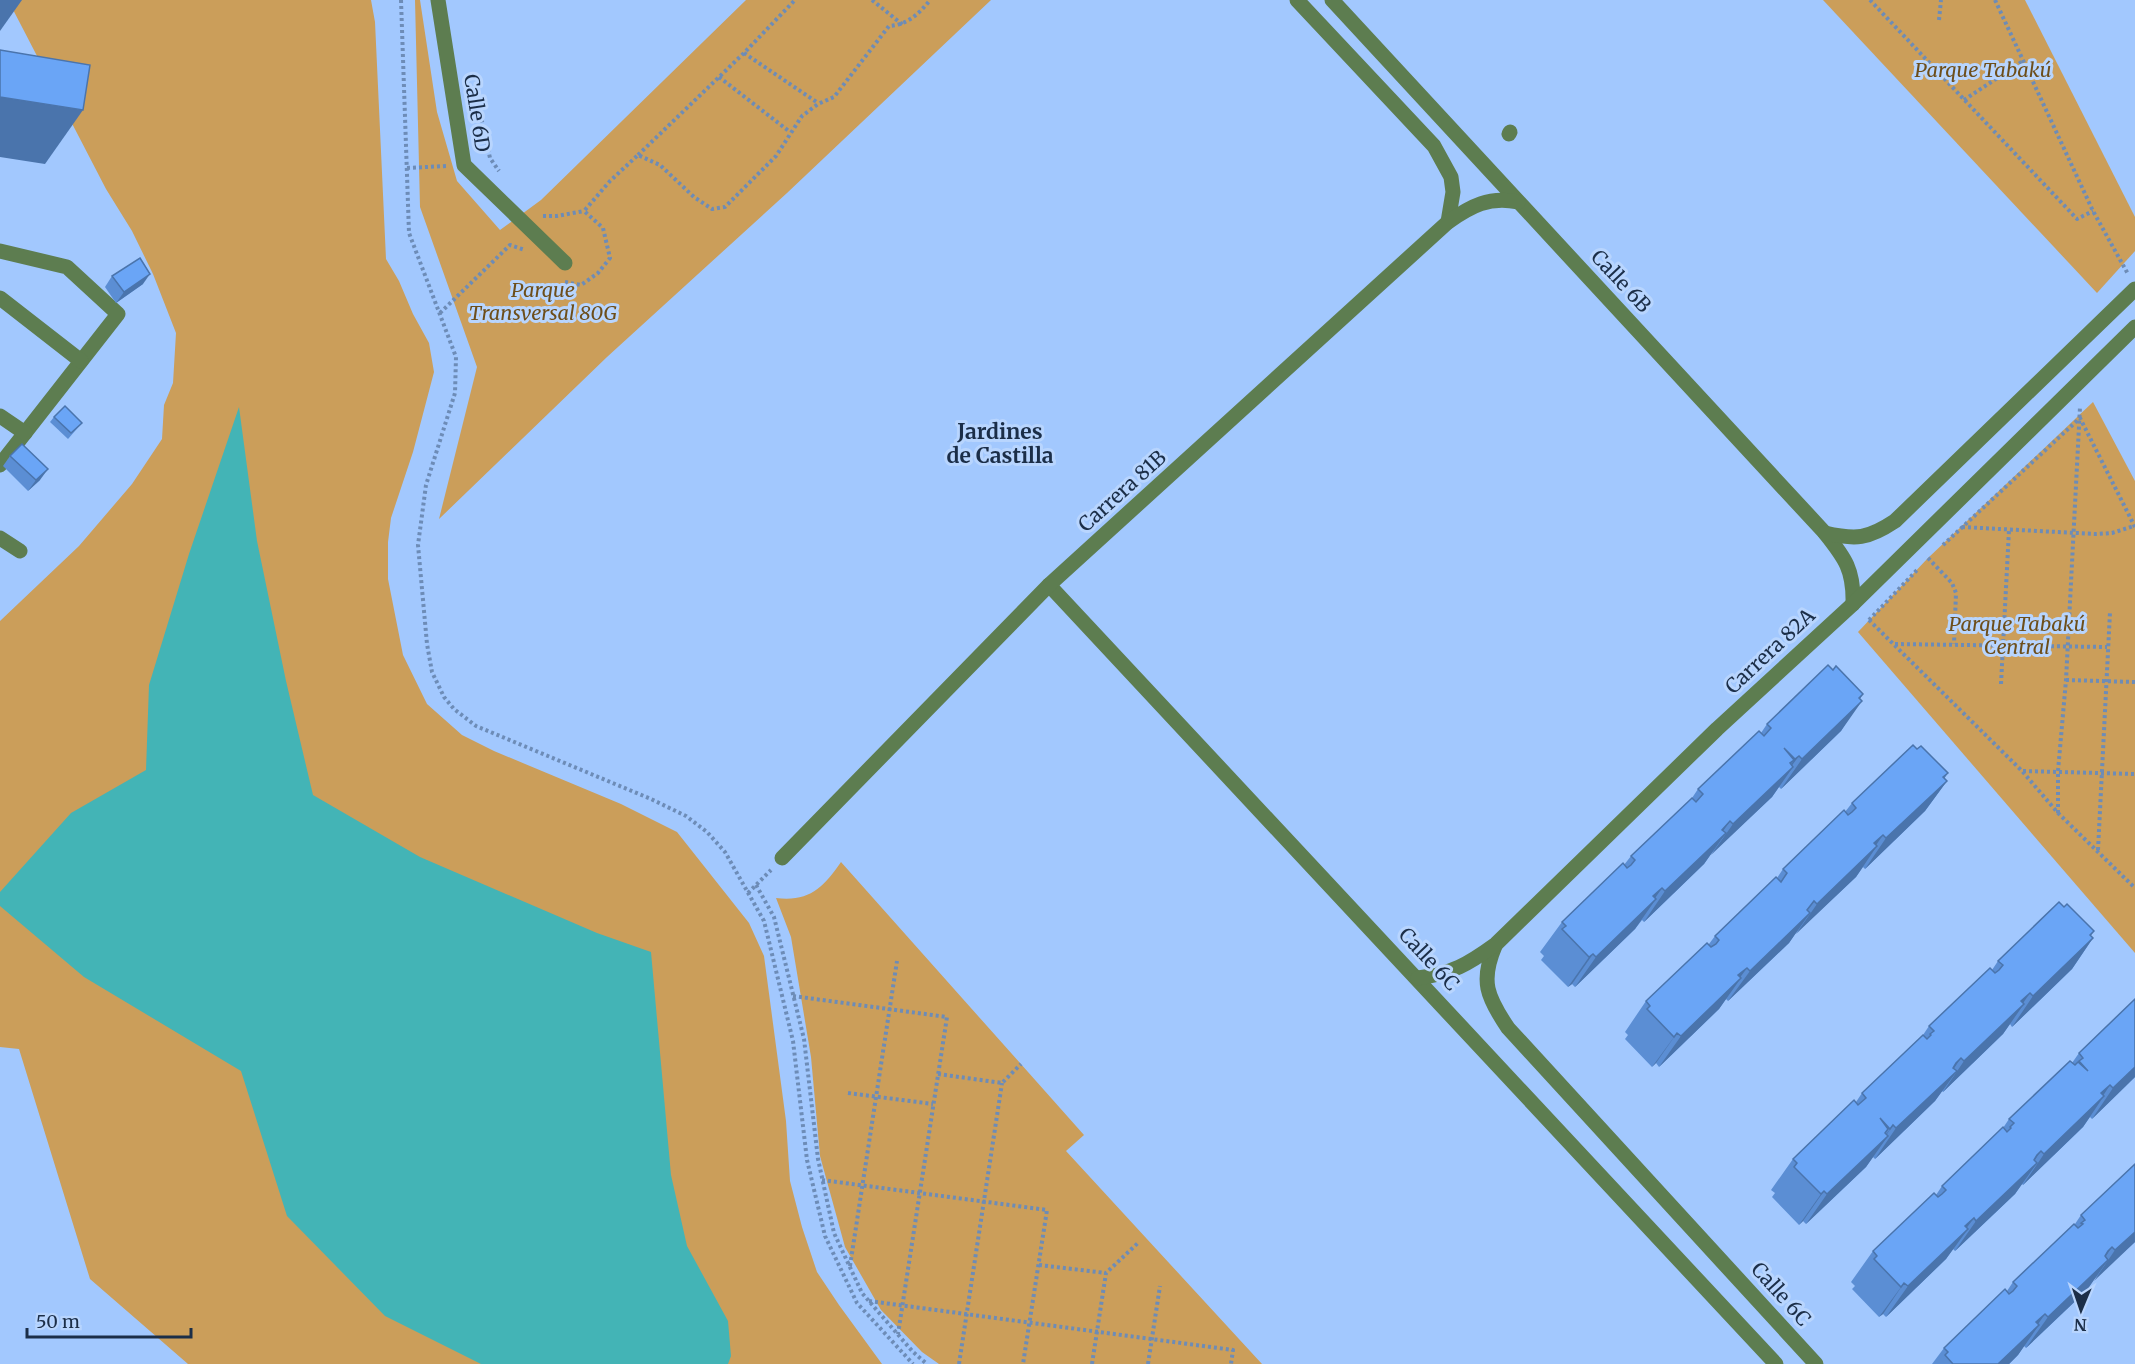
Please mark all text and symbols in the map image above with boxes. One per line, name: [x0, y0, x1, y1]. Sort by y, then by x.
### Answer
park label: Parque Tabakú: [1915, 57, 2051, 82]
street label: Calle 6D: [459, 72, 496, 154]
street label: Calle 6B: [1586, 244, 1657, 317]
park label: Parque Transversal 80G: [469, 277, 617, 325]
district label: Jardines de Castilla: [947, 418, 1054, 469]
street label: Carrera 81B: [1073, 445, 1171, 537]
street label: Carrera 82A: [1719, 602, 1820, 699]
park label: Parque Tabakú Central: [1949, 611, 2085, 659]
street label: Calle 6C: [1394, 922, 1465, 995]
street label: Calle 6C: [1746, 1257, 1816, 1331]
north arrow: [2051, 1280, 2111, 1340]
scale bar: [27, 1301, 190, 1339]
text: 50 m: [36, 1310, 80, 1333]
text: N: [2073, 1315, 2087, 1335]

